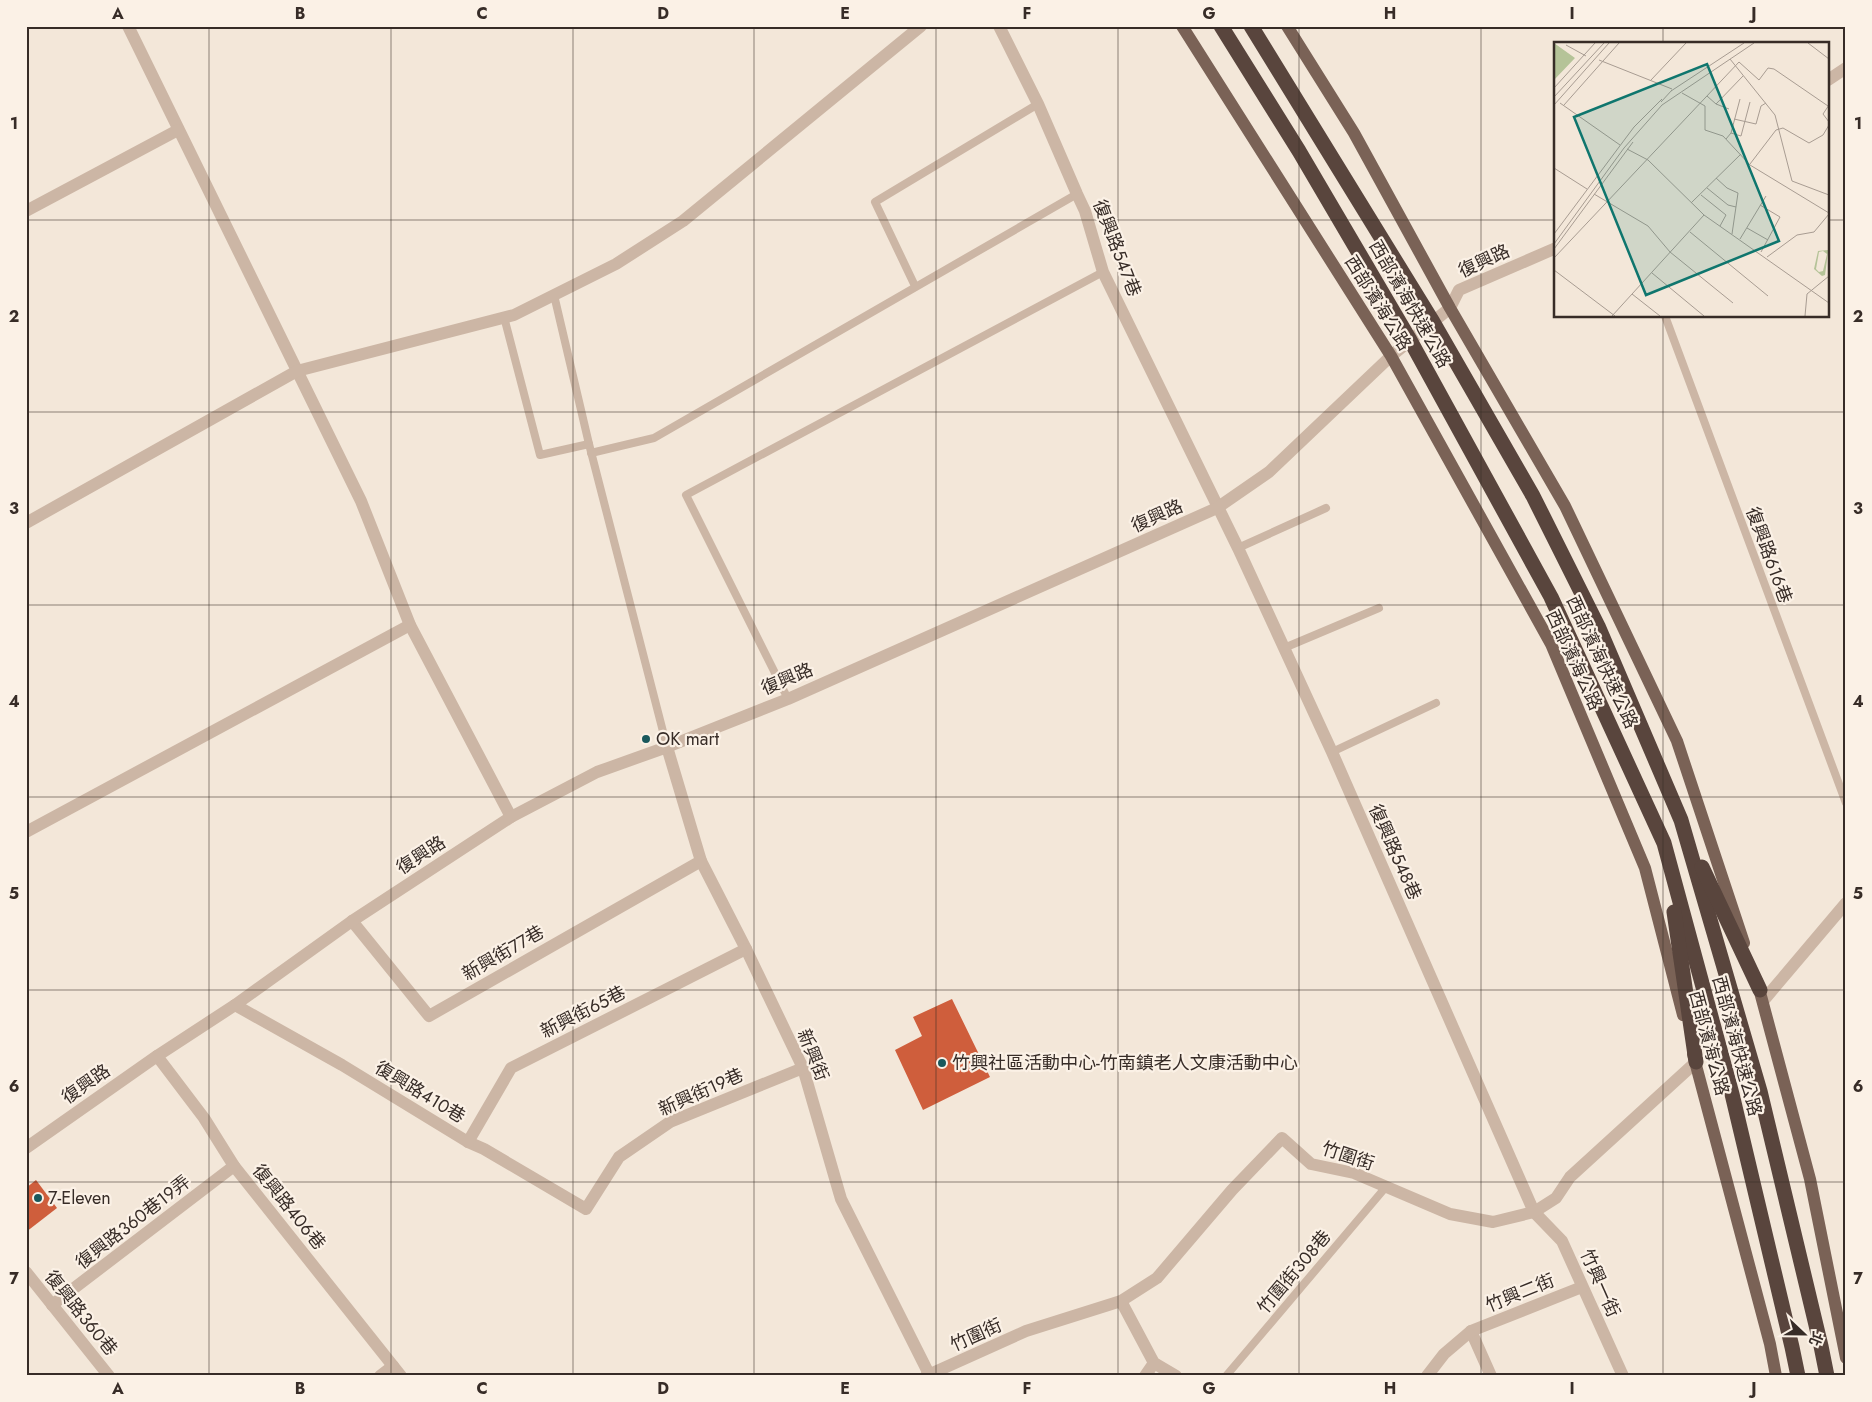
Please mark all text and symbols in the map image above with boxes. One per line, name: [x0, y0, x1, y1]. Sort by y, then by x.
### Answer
text: A: [111, 2, 124, 25]
text: B: [295, 2, 305, 25]
text: C: [476, 2, 488, 25]
text: D: [657, 2, 669, 25]
text: E: [840, 2, 850, 25]
text: F: [1023, 2, 1031, 25]
text: G: [1202, 2, 1216, 25]
text: H: [1384, 2, 1396, 25]
text: I: [1569, 2, 1575, 25]
text: J: [1748, 2, 1757, 25]
inset map: [1554, 42, 1830, 318]
text: 1: [10, 112, 18, 135]
text: 1: [1854, 112, 1862, 135]
street label: 復興路547巷: [1087, 196, 1147, 300]
street label: 西部濱海快速公路: [1363, 235, 1457, 373]
street label: 復興路: [1454, 238, 1514, 284]
street label: 西部濱海公路: [1338, 250, 1418, 356]
text: 2: [9, 305, 19, 328]
text: 2: [1853, 305, 1863, 328]
street label: 復興路: [1127, 493, 1187, 539]
text: 3: [9, 497, 19, 520]
text: 3: [1853, 497, 1863, 520]
street label: 復興路616巷: [1740, 503, 1798, 607]
street label: 西部濱海快速公路: [1560, 591, 1644, 733]
street label: 西部濱海公路: [1539, 606, 1609, 714]
street label: 復興路: [757, 656, 817, 702]
text: 4: [8, 690, 20, 713]
text: 4: [1852, 690, 1864, 713]
place label: OK mart: [656, 726, 720, 752]
marker: OK mart: [640, 733, 652, 745]
street label: 復興路548巷: [1362, 800, 1428, 904]
street label: 復興路: [391, 829, 451, 881]
text: 5: [9, 882, 19, 905]
text: 5: [1853, 882, 1863, 905]
street label: 新興街77巷: [457, 919, 549, 987]
street label: 西部濱海快速公路: [1706, 973, 1768, 1119]
street label: 新興街65巷: [536, 979, 630, 1045]
street label: 西部濱海公路: [1682, 987, 1736, 1099]
street label: 新興街: [791, 1025, 835, 1085]
place label: 竹興社區活動中心-竹南鎮老人文康活動中心: [952, 1050, 1298, 1076]
street label: 復興路410巷: [370, 1055, 470, 1129]
marker: 竹興社區活動中心-竹南鎮老人文康活動中心: [936, 1057, 948, 1069]
street label: 復興路: [56, 1058, 116, 1110]
street label: 新興街19巷: [654, 1062, 748, 1122]
text: 6: [9, 1075, 19, 1098]
text: 6: [1853, 1075, 1863, 1098]
street label: 竹圍街: [1318, 1135, 1378, 1177]
street label: 復興路406巷: [246, 1159, 332, 1255]
street label: 復興路360巷19弄: [70, 1169, 196, 1275]
place label: 7-Eleven: [48, 1185, 111, 1211]
marker: 7-Eleven: [32, 1192, 44, 1204]
street label: 竹圍街308巷: [1251, 1224, 1337, 1320]
street label: 竹興一街: [1573, 1245, 1627, 1321]
street label: 復興路360巷: [38, 1265, 124, 1361]
text: 7: [9, 1267, 19, 1290]
street label: 竹興二街: [1482, 1267, 1558, 1319]
text: 7: [1853, 1267, 1863, 1290]
north arrow: [1780, 1310, 1830, 1360]
street label: 竹圍街: [946, 1312, 1006, 1358]
text: 北: [1804, 1329, 1828, 1349]
text: A: [111, 1377, 124, 1400]
text: B: [295, 1377, 305, 1400]
text: C: [476, 1377, 488, 1400]
text: D: [657, 1377, 669, 1400]
text: E: [840, 1377, 850, 1400]
text: F: [1023, 1377, 1031, 1400]
text: G: [1202, 1377, 1216, 1400]
text: H: [1384, 1377, 1396, 1400]
text: I: [1569, 1377, 1575, 1400]
text: J: [1748, 1377, 1757, 1400]

